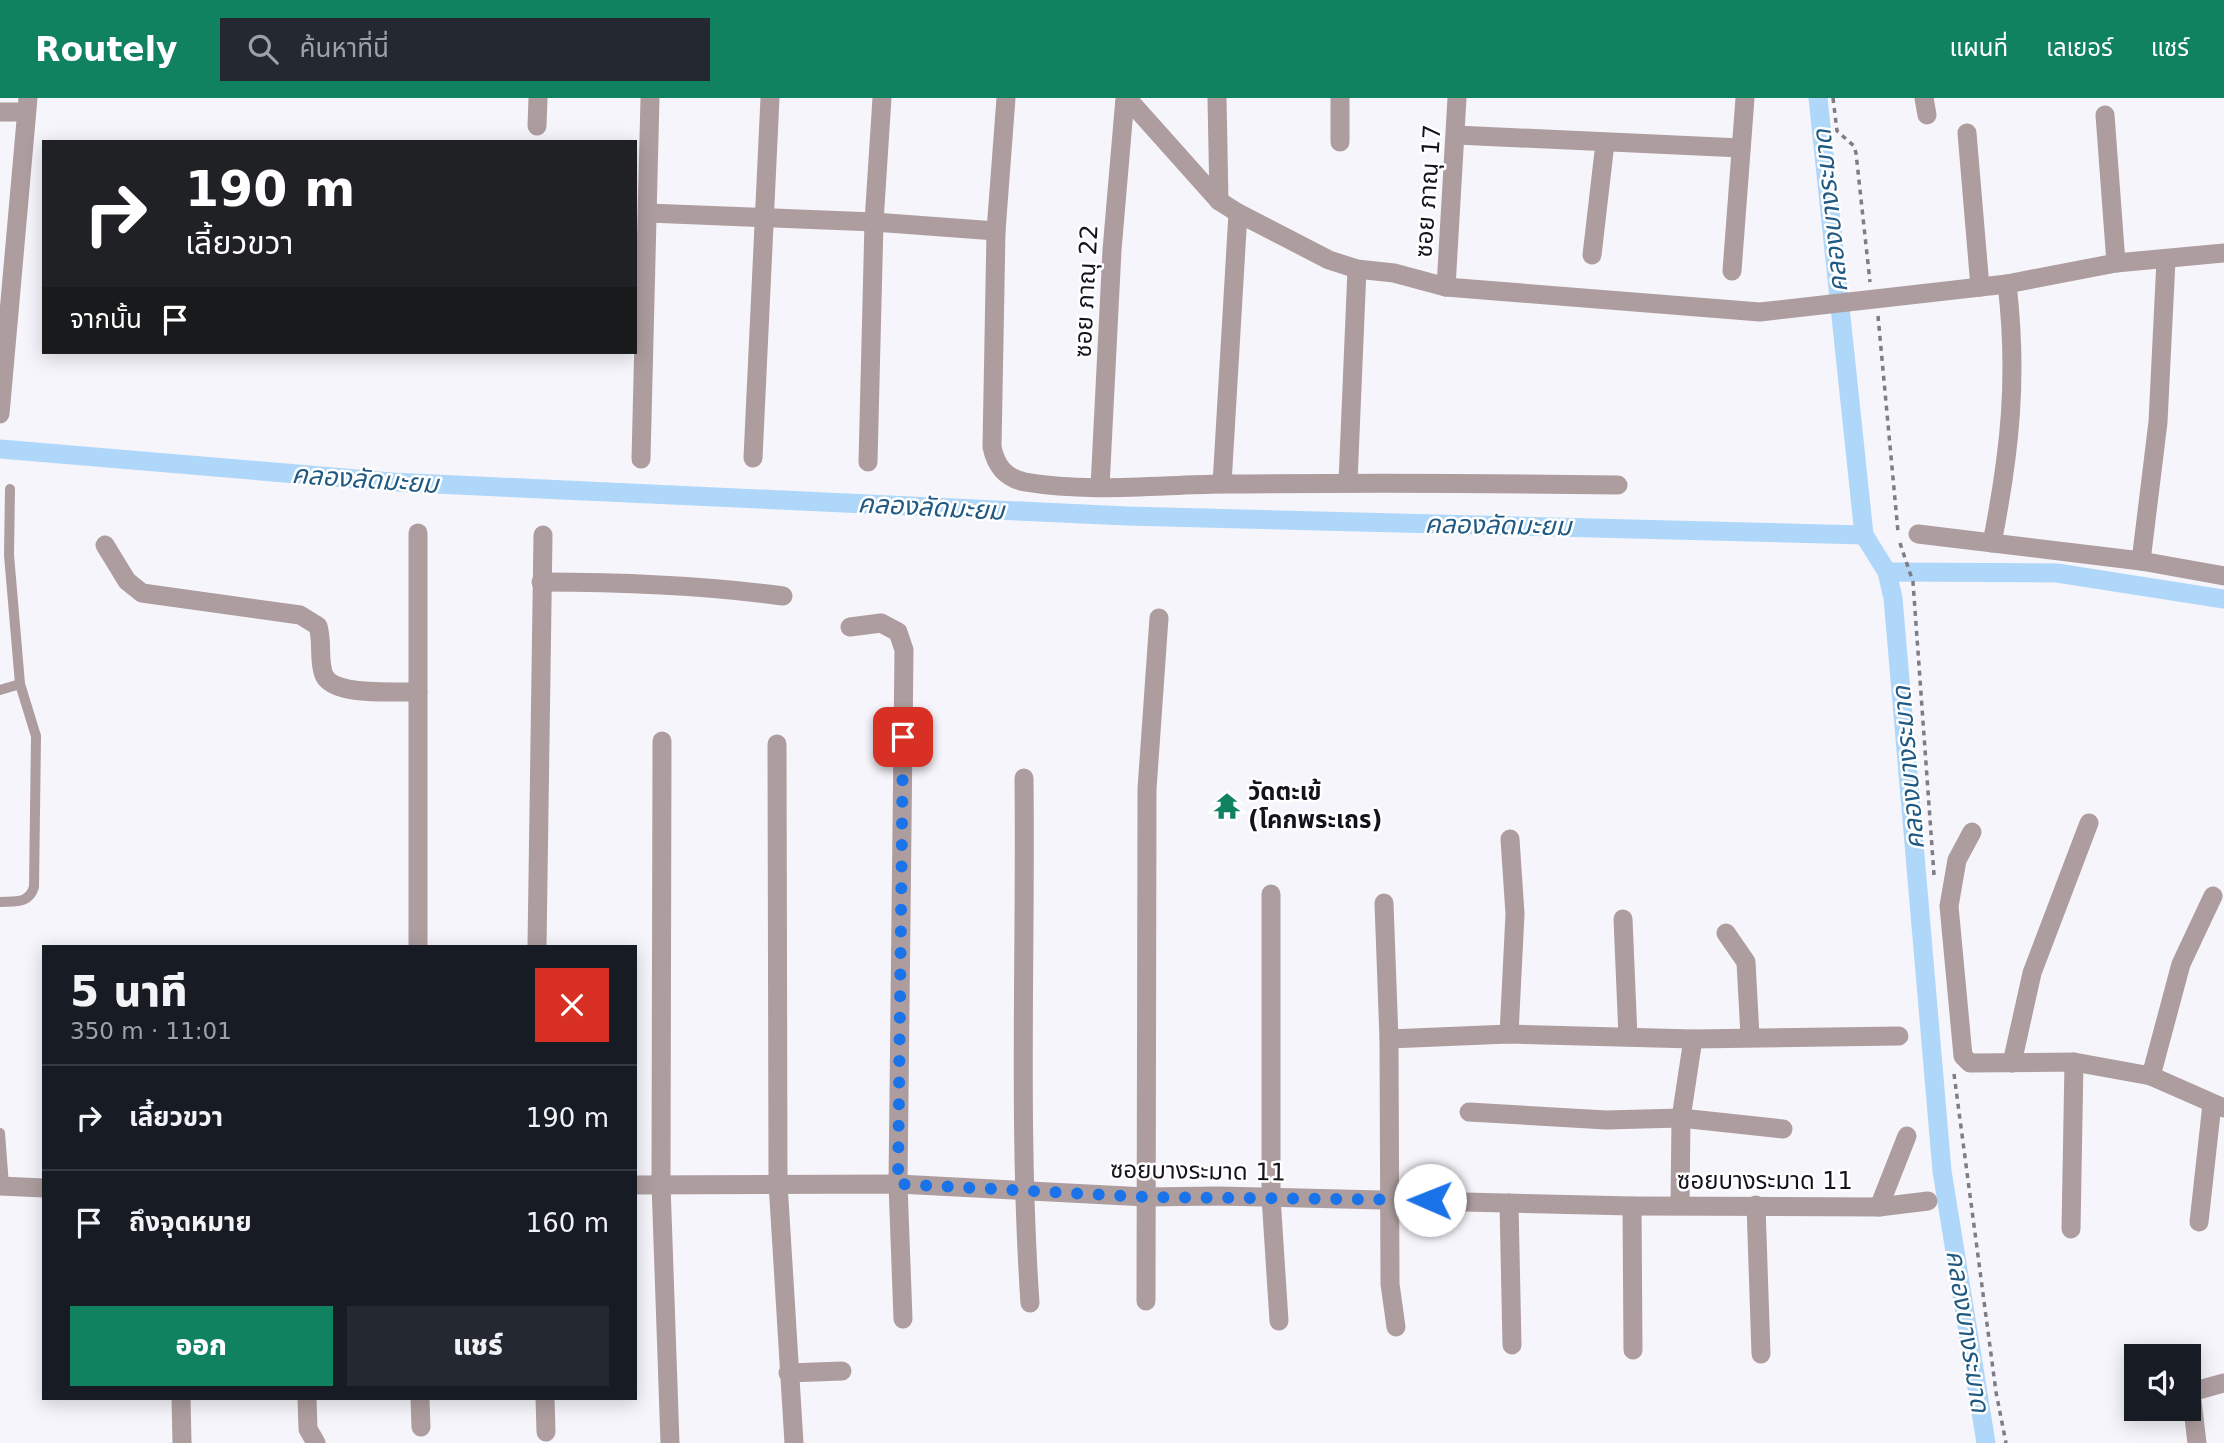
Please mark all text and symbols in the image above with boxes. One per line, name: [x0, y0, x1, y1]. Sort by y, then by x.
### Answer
search box: [220, 18, 710, 81]
text: Routely: [35, 30, 178, 69]
icon: search: [244, 30, 282, 68]
text: ค้นหาที่นี่: [300, 33, 389, 63]
text: แผนที่: [1950, 34, 2008, 62]
text: เลเยอร์: [2046, 34, 2113, 62]
text: แชร์: [2151, 34, 2189, 62]
street label: ซอย ภาณุ 17: [1409, 124, 1448, 258]
water label: คลองบางระมาด: [1806, 127, 1853, 294]
text: 190 m: [185, 161, 355, 218]
icon: right: [70, 168, 161, 259]
text: เลี้ยวขวา: [185, 224, 293, 262]
street label: ซอย ภาณุ 22: [1069, 224, 1104, 358]
icon: arrive: [156, 301, 194, 339]
text: จากนั้น: [70, 304, 142, 334]
water label: คลองลัดมะยม: [291, 459, 441, 499]
water label: คลองลัดมะยม: [857, 488, 1007, 526]
water label: คลองลัดมะยม: [1424, 509, 1574, 541]
water label: คลองบางระมาด: [1886, 684, 1930, 851]
pin: [873, 707, 933, 767]
icon: arrive: [884, 718, 922, 756]
place label: วัดตะเข้ (โคกพระเถร): [1248, 778, 1382, 834]
temple icon: วัดตะเข้ (โคกพระเถร): [1212, 791, 1242, 821]
text: 5 นาที: [70, 967, 188, 1016]
button: close: [535, 968, 609, 1042]
text: 350 m · 11:01: [70, 1018, 232, 1044]
icon: right: [70, 1099, 108, 1137]
text: เลี้ยวขวา: [129, 1102, 223, 1132]
text: 190 m: [526, 1103, 609, 1133]
street label: ซอยบางระมาด 11: [1110, 1155, 1286, 1187]
position arrow: [1393, 1163, 1467, 1237]
street label: ซอยบางระมาด 11: [1677, 1167, 1853, 1195]
icon: arrive: [70, 1204, 108, 1242]
text: ถึงจุดหมาย: [129, 1207, 252, 1237]
text: 160 m: [526, 1208, 609, 1238]
water label: คลองบางระมาด: [1940, 1248, 1996, 1415]
button: ออก: [70, 1306, 333, 1386]
button: แชร์: [347, 1306, 609, 1386]
map controls: [2124, 1344, 2201, 1421]
button: sound: [2124, 1344, 2201, 1421]

